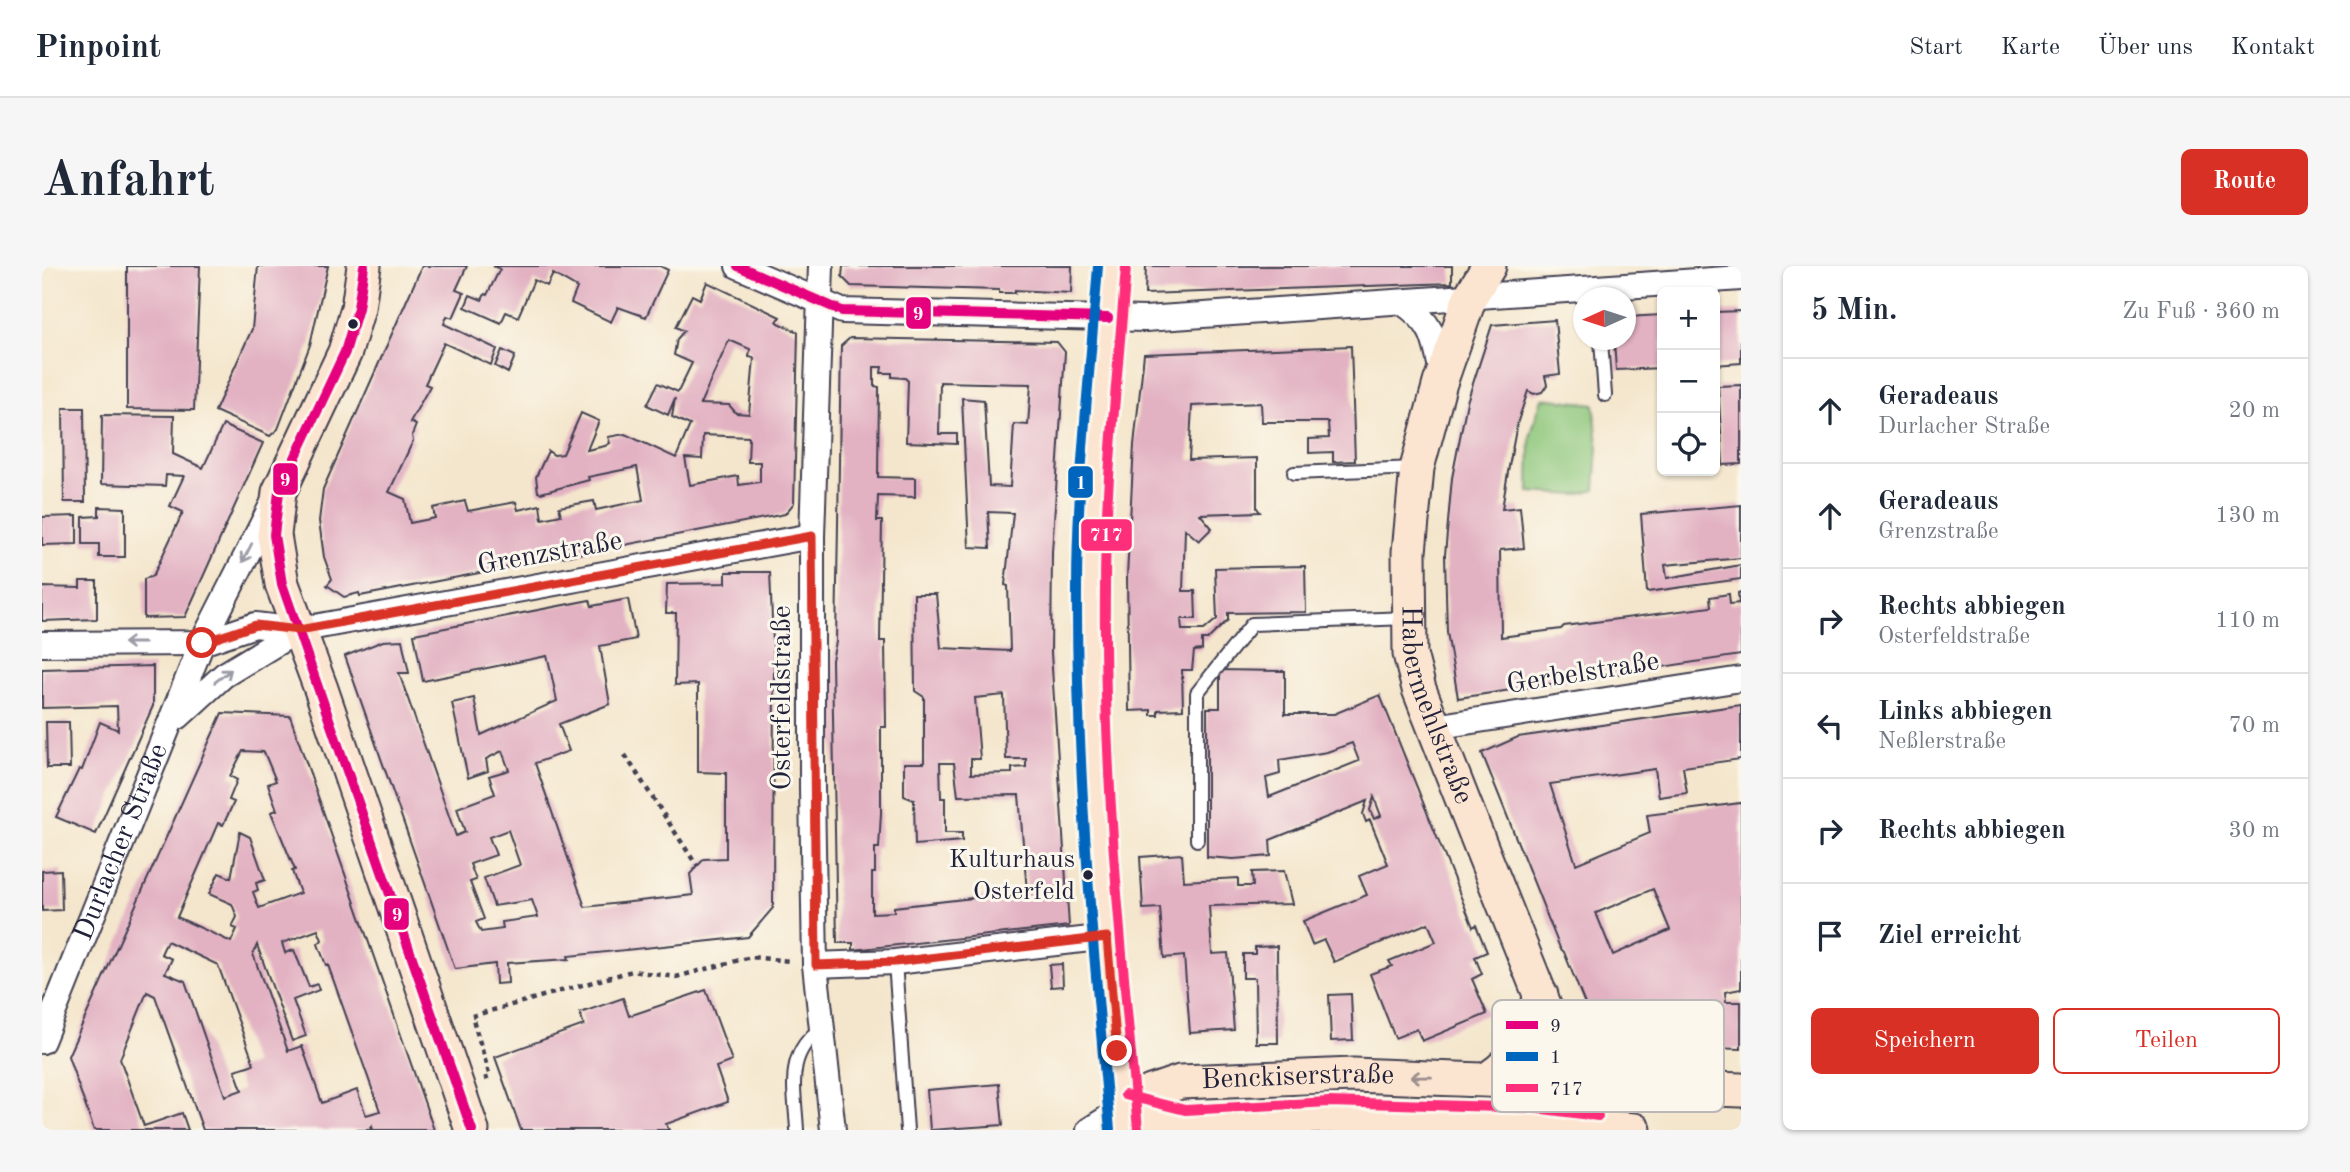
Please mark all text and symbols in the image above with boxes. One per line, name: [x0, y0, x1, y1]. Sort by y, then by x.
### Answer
text: Pinpoint: [35, 32, 161, 65]
text: Start: [1909, 36, 1963, 60]
text: Karte: [2001, 36, 2060, 60]
text: Über uns: [2098, 36, 2193, 60]
text: Kontakt: [2231, 36, 2315, 60]
button: Route: [2181, 149, 2308, 215]
text: Anfahrt: [42, 158, 215, 207]
north arrow: [1573, 287, 1636, 350]
map controls: [1657, 287, 1720, 476]
button: +: [1657, 287, 1720, 350]
line badge: 9: [905, 296, 932, 330]
text: 5 Min.: [1811, 296, 1897, 326]
text: Zu Fuß · 360 m: [2122, 300, 2280, 323]
text: 9: [912, 306, 924, 325]
unlabelled marker: [346, 317, 360, 331]
button: −: [1657, 350, 1720, 413]
text: Geradeaus: [1878, 384, 1998, 410]
icon: ahead: [1811, 392, 1849, 430]
text: 20 m: [2229, 399, 2280, 422]
button: locate: [1657, 413, 1720, 476]
text: Durlacher Straße: [1878, 415, 2050, 438]
line badge: 9: [272, 462, 299, 496]
line badge: 1: [1067, 465, 1094, 499]
text: 9: [279, 472, 291, 491]
text: 1: [1075, 475, 1087, 494]
text: Geradeaus: [1878, 489, 1998, 515]
icon: ahead: [1811, 497, 1849, 535]
text: 130 m: [2215, 504, 2280, 527]
line badge: 717: [1080, 518, 1133, 552]
text: Grenzstraße: [1878, 520, 1999, 543]
street label: Grenzstraße: [475, 527, 625, 581]
text: 717: [1089, 527, 1123, 546]
one-way arrow: [240, 542, 254, 563]
text: Rechts abbiegen: [1878, 594, 2066, 620]
icon: right: [1811, 602, 1849, 640]
street label: Osterfeldstraße: [769, 605, 797, 791]
street label: Habermehlstraße: [1396, 605, 1477, 808]
text: 110 m: [2215, 609, 2280, 632]
text: Osterfeldstraße: [1878, 625, 2030, 648]
route start: [186, 627, 217, 658]
one-way arrow: [123, 636, 146, 650]
street label: Gerbelstraße: [1505, 648, 1661, 700]
one-way arrow: [214, 669, 232, 684]
text: Links abbiegen: [1878, 699, 2052, 725]
icon: left: [1811, 707, 1849, 745]
text: 70 m: [2229, 714, 2280, 737]
text: Neßlerstraße: [1878, 730, 2006, 753]
street label: Durlacher Straße: [70, 740, 174, 945]
icon: right: [1811, 812, 1849, 850]
text: Rechts abbiegen: [1878, 818, 2066, 844]
text: 30 m: [2229, 819, 2280, 842]
place label: Kulturhaus Osterfeld: [949, 847, 1075, 905]
marker: Kulturhaus Osterfeld: [1081, 868, 1095, 882]
line badge: 9: [383, 897, 410, 931]
text: 9: [391, 907, 403, 926]
icon: arrive: [1811, 917, 1849, 955]
text: Ziel erreicht: [1878, 923, 2021, 949]
legend: [1492, 1000, 1724, 1112]
button: Speichern: [1811, 1008, 2039, 1074]
button: Teilen: [2053, 1008, 2280, 1074]
text: 9: [1550, 1018, 1561, 1037]
route end: [1101, 1035, 1132, 1066]
text: 1: [1550, 1049, 1561, 1068]
street label: Benckiserstraße: [1201, 1061, 1395, 1095]
one-way arrow: [1410, 1070, 1433, 1083]
text: 717: [1550, 1081, 1583, 1100]

